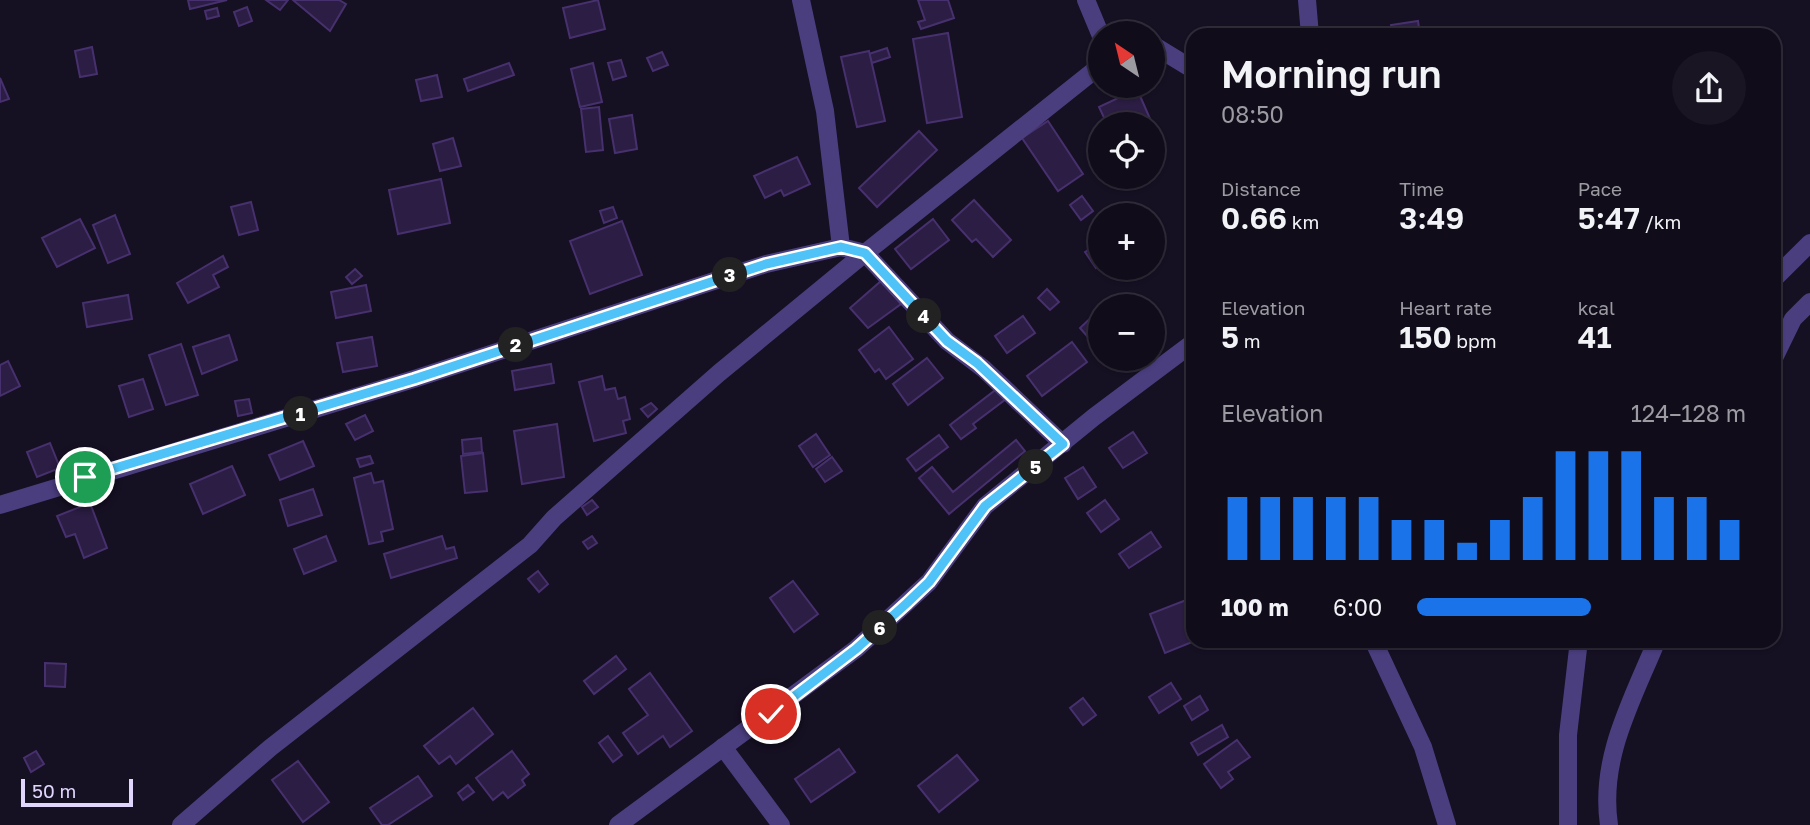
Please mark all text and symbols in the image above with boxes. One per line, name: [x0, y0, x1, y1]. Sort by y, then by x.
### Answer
north arrow: [1088, 21, 1166, 98]
map controls: [1088, 21, 1165, 371]
text: Morning run: [1221, 51, 1442, 96]
button: share: [1672, 51, 1746, 125]
text: 08:50: [1221, 100, 1284, 128]
button: locate: [1088, 112, 1165, 189]
text: Distance: [1221, 177, 1301, 200]
text: Time: [1399, 177, 1444, 200]
text: Pace: [1578, 177, 1622, 200]
text: 0.66: [1221, 200, 1287, 236]
text: 3:49: [1399, 200, 1464, 236]
text: 5:47: [1578, 200, 1640, 236]
button: +: [1088, 203, 1165, 280]
text: km: [1287, 210, 1319, 233]
text: /km: [1640, 210, 1681, 233]
pin: 3: [712, 258, 748, 292]
text: 3: [724, 263, 735, 286]
button: −: [1088, 294, 1165, 371]
text: Elevation: [1221, 296, 1306, 319]
text: Heart rate: [1399, 296, 1492, 319]
text: kcal: [1578, 296, 1615, 319]
pin: 4: [906, 298, 942, 334]
text: 4: [918, 304, 929, 327]
text: 5: [1221, 319, 1239, 355]
text: 150: [1399, 319, 1452, 355]
text: 41: [1578, 319, 1612, 355]
pin: 2: [498, 328, 534, 362]
text: m: [1239, 329, 1261, 352]
text: bpm: [1452, 329, 1497, 352]
text: 2: [510, 333, 521, 356]
pin: 1: [284, 396, 318, 432]
text: Elevation: [1221, 399, 1323, 427]
text: 124–128 m: [1631, 399, 1746, 427]
text: 1: [296, 402, 305, 425]
pin: [55, 447, 115, 507]
pin: 5: [1018, 449, 1054, 484]
text: 5: [1030, 455, 1041, 478]
icon: arrive: [66, 458, 104, 496]
text: 100 m: [1221, 593, 1289, 621]
text: 6:00: [1333, 593, 1382, 621]
pin: 6: [862, 610, 898, 646]
text: 6: [873, 616, 886, 639]
pin: [741, 684, 801, 744]
icon: check: [752, 695, 790, 733]
scale bar: [21, 776, 133, 808]
text: 50 m: [32, 779, 76, 802]

